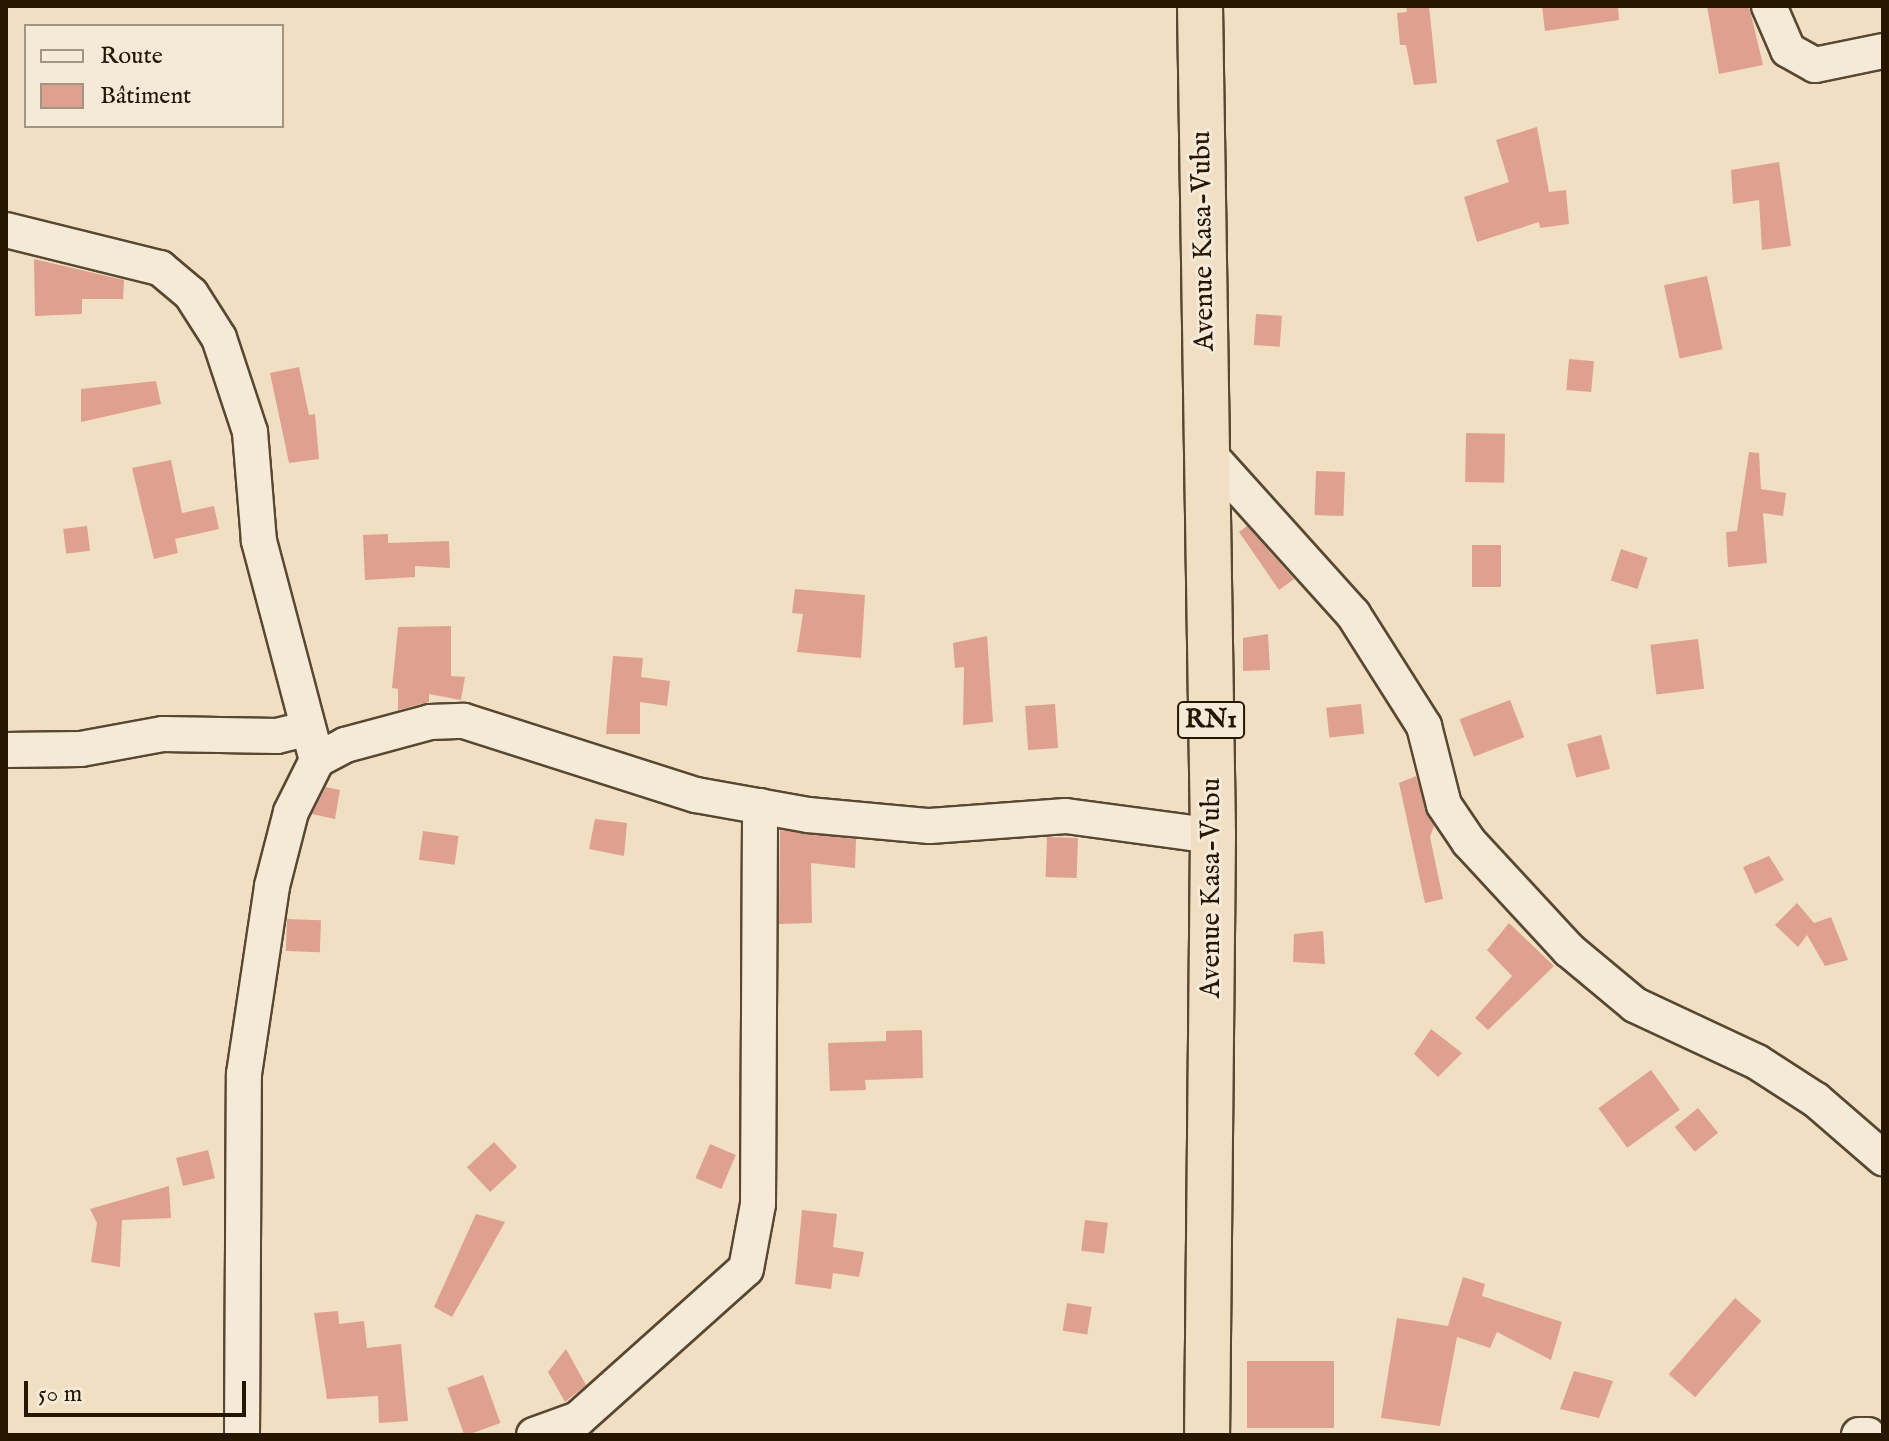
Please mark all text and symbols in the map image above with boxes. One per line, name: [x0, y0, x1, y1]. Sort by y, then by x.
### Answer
legend: [24, 24, 284, 128]
text: Route: [100, 41, 163, 72]
text: Bâtiment: [100, 81, 191, 112]
street label: Avenue Kasa-Vubu: [1185, 131, 1223, 351]
road number: RN1: [1177, 698, 1245, 742]
street label: Avenue Kasa-Vubu: [1195, 778, 1229, 998]
scale bar: [28, 1365, 250, 1415]
text: 50 m: [38, 1379, 82, 1410]

